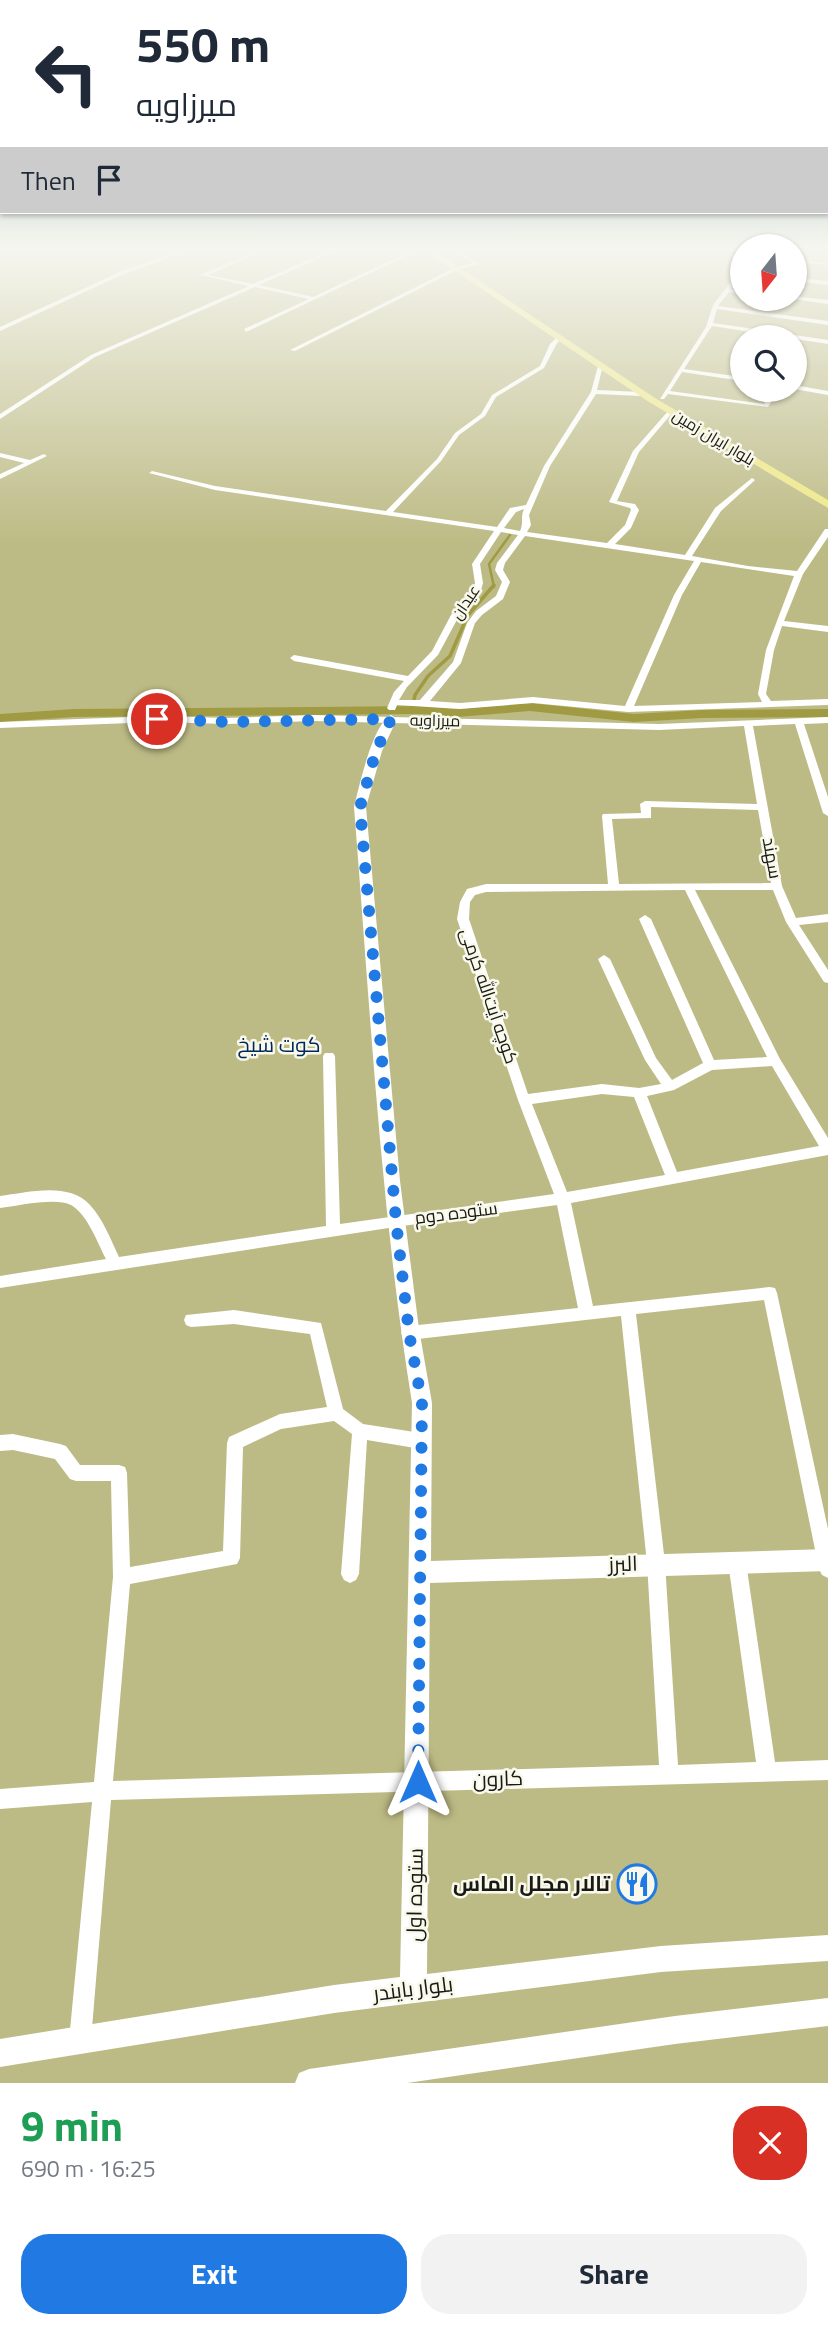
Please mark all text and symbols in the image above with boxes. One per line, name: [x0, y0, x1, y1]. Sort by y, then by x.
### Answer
text: 550 m: [136, 6, 270, 81]
icon: left: [21, 28, 112, 119]
text: میرزاویه: [136, 80, 237, 128]
text: Then: [21, 161, 76, 200]
icon: arrive: [90, 161, 128, 199]
north arrow: [730, 234, 807, 312]
map controls: [730, 234, 807, 402]
button: search: [730, 325, 807, 402]
street label: بلوار ایران زمین: [668, 403, 760, 471]
street label: عیدان: [445, 580, 485, 624]
pin: [127, 689, 187, 749]
icon: arrive: [138, 700, 176, 738]
street label: میرزاویه: [410, 708, 460, 732]
street label: سهند: [756, 835, 789, 881]
street label: کوچه آیت‌الله کرمی: [454, 924, 525, 1067]
district label: کوت شیخ: [237, 1028, 321, 1060]
street label: ستوده دوم: [413, 1194, 499, 1231]
street label: البرز: [607, 1546, 638, 1580]
position arrow: [381, 1745, 455, 1819]
street label: کارون: [472, 1761, 524, 1795]
street label: ستوده اول: [397, 1848, 431, 1942]
restaurant icon: تالار مجلل الماس: [616, 1863, 658, 1905]
place label: تالار مجلل الماس: [453, 1867, 611, 1899]
street label: بلوار بایندر: [370, 1967, 455, 2009]
text: 9 min: [21, 2093, 123, 2157]
button: close: [733, 2106, 807, 2180]
text: 690 m · 16:25: [21, 2151, 156, 2186]
button: Exit: [21, 2234, 407, 2314]
button: Share: [421, 2234, 807, 2314]

